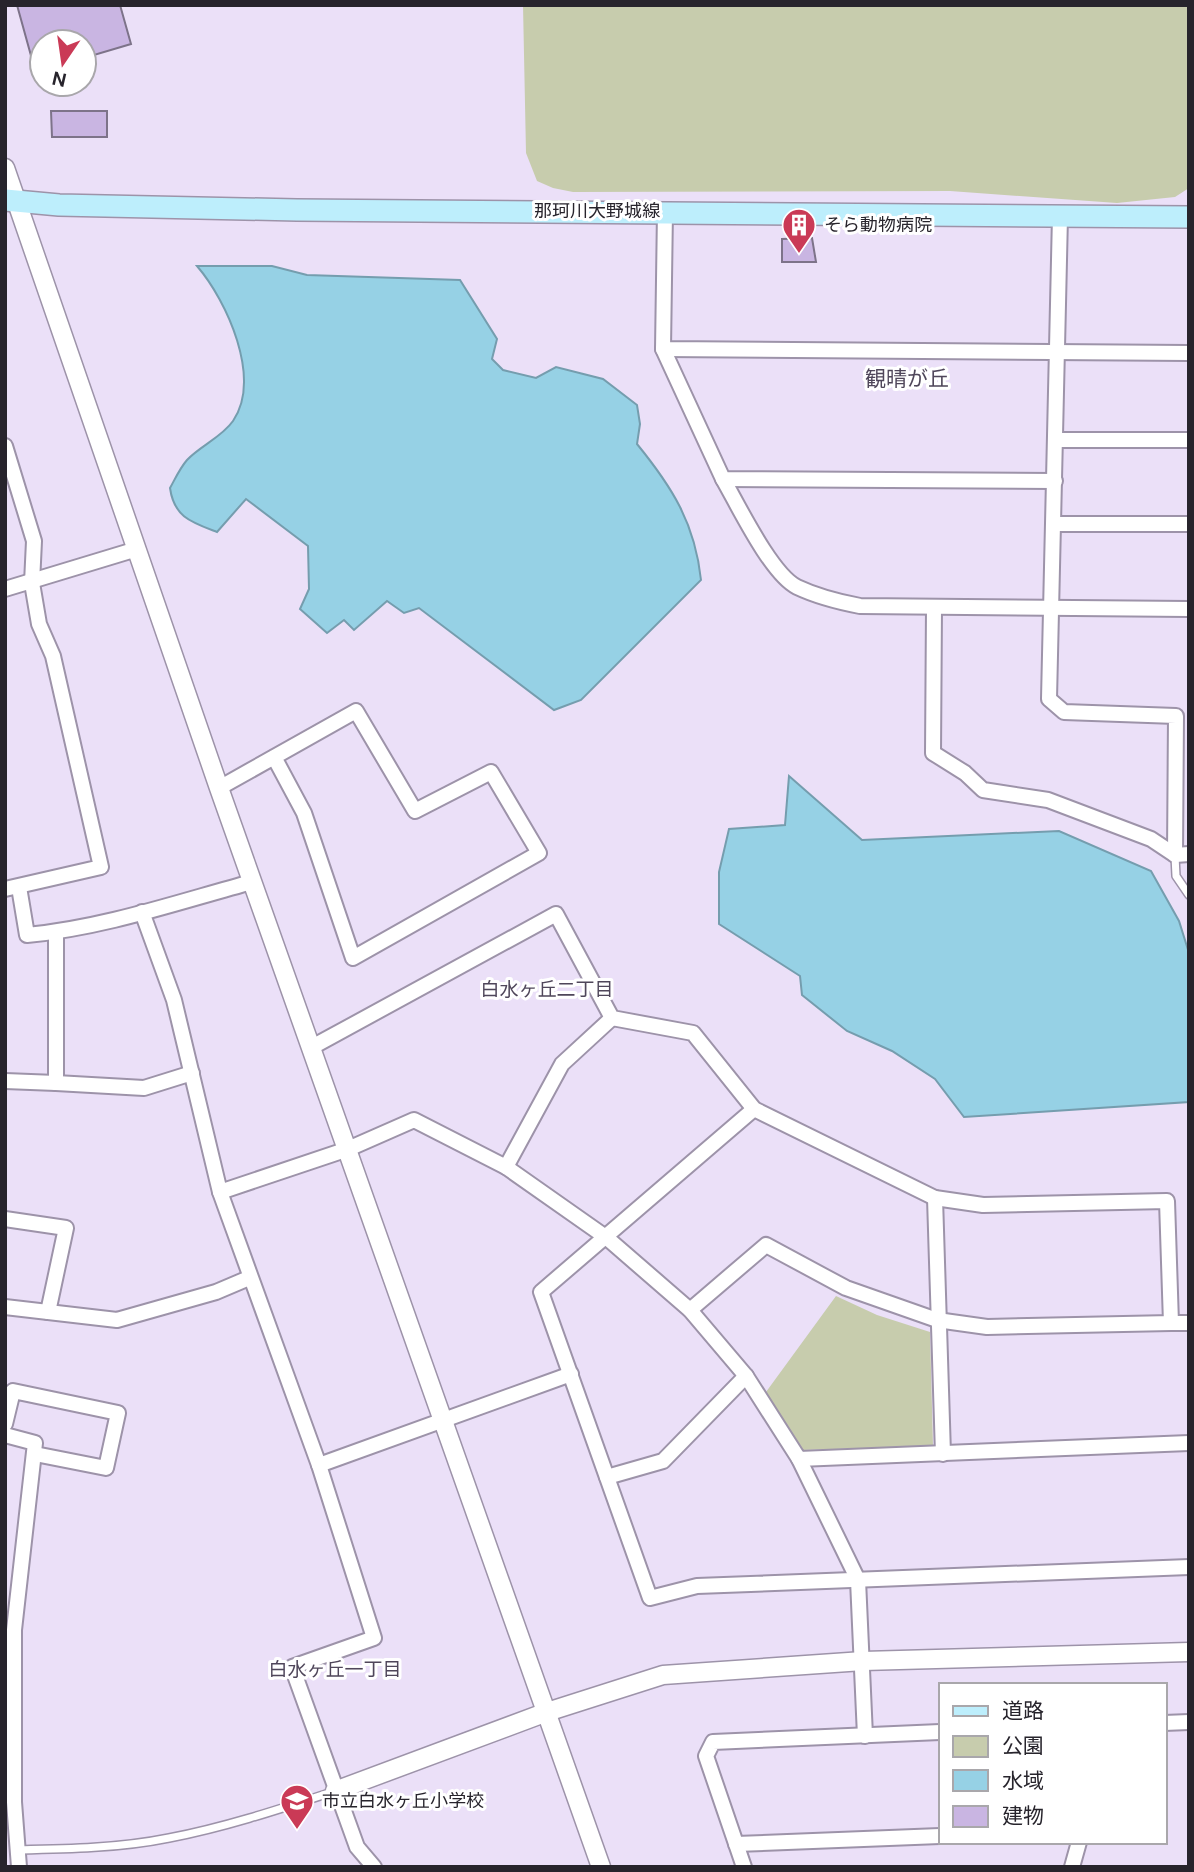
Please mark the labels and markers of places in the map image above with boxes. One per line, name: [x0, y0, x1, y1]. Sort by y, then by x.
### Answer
building icon: そら動物病院: [780, 206, 818, 255]
place label: そら動物病院: [824, 213, 932, 237]
school or university icon: 市立白水ヶ丘小学校: [278, 1782, 316, 1831]
place label: 市立白水ヶ丘小学校: [322, 1789, 484, 1813]

